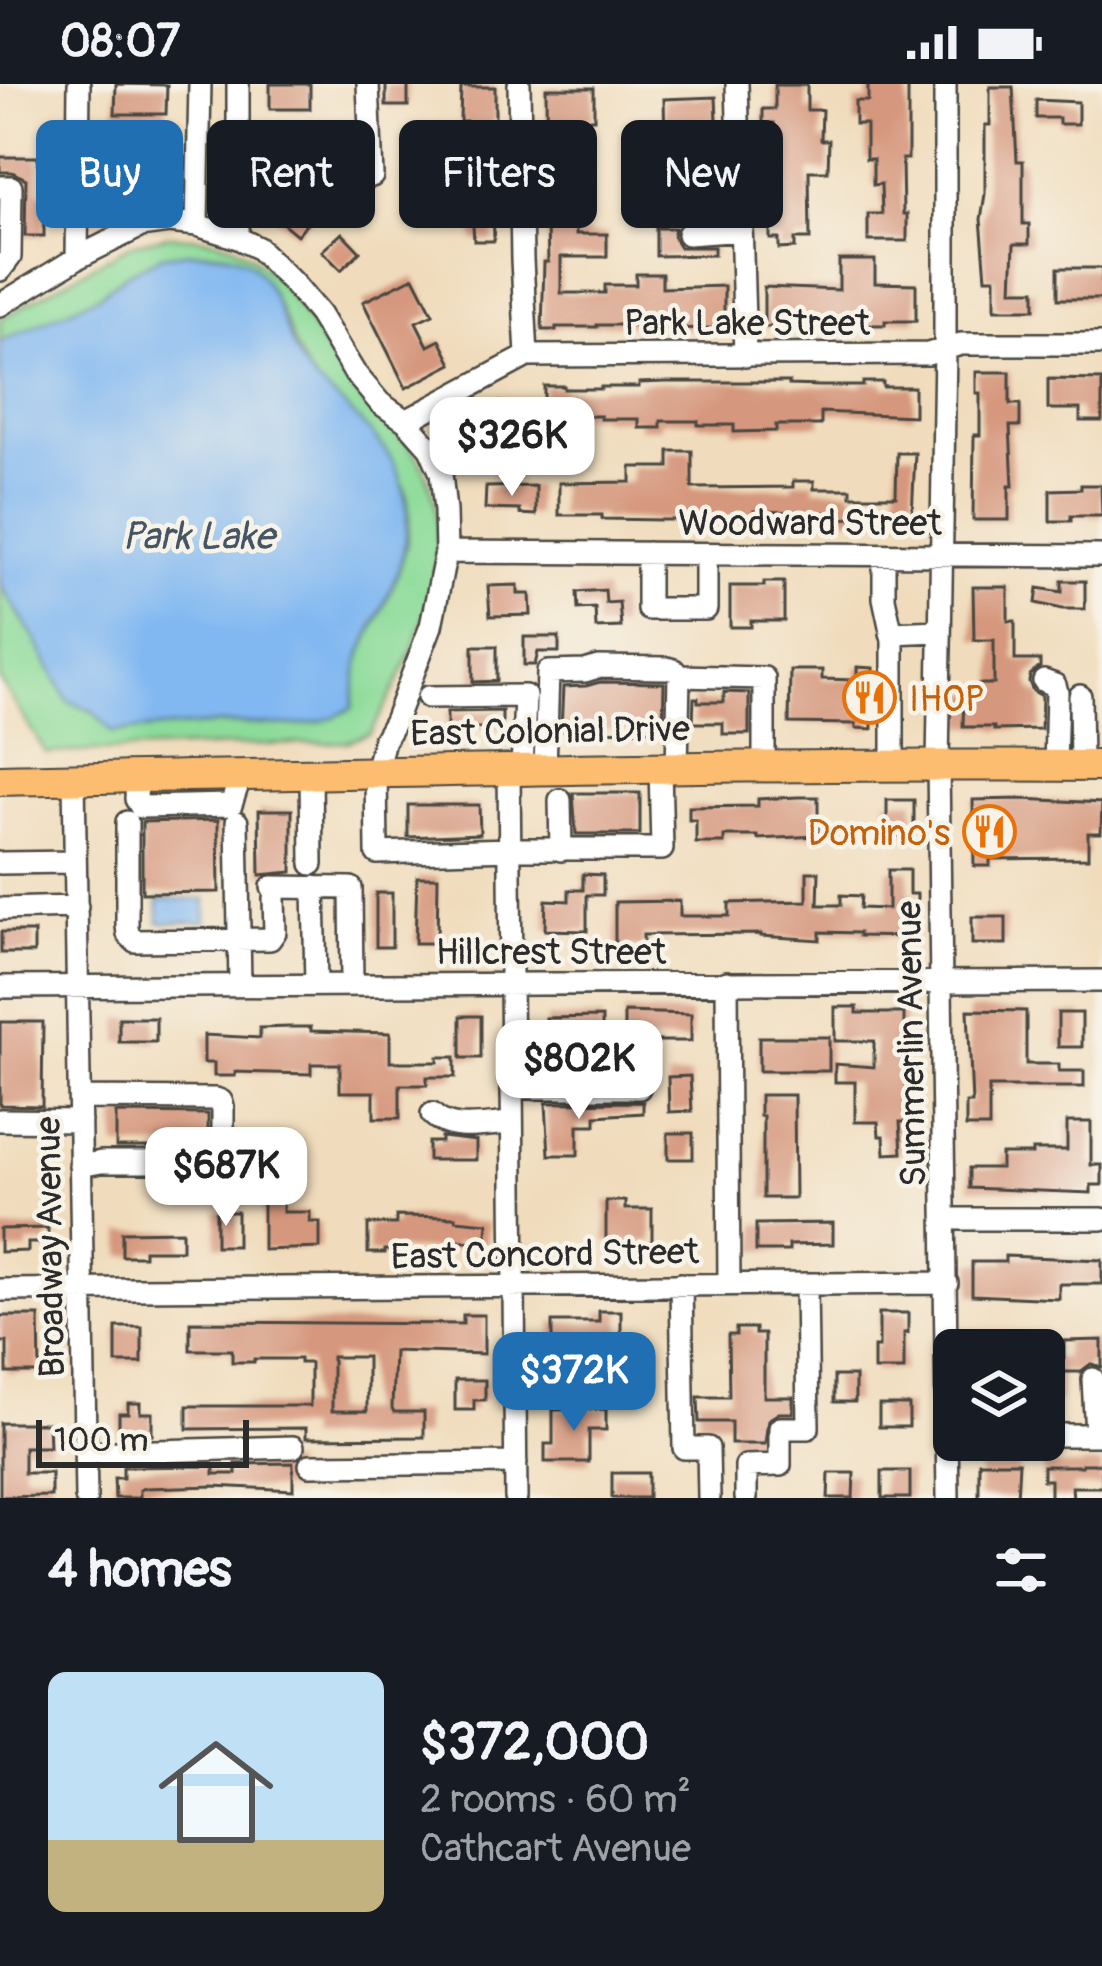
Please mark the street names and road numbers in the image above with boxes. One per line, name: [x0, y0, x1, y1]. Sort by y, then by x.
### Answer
street label: Park Lake Street: [624, 301, 871, 346]
street label: Woodward Street: [678, 501, 942, 546]
street label: East Colonial Drive: [410, 707, 691, 756]
street label: Summerlin Avenue: [887, 900, 936, 1187]
street label: Hillcrest Street: [436, 930, 667, 975]
street label: Broadway Avenue: [26, 1116, 75, 1378]
street label: East Concord Street: [391, 1229, 700, 1280]

